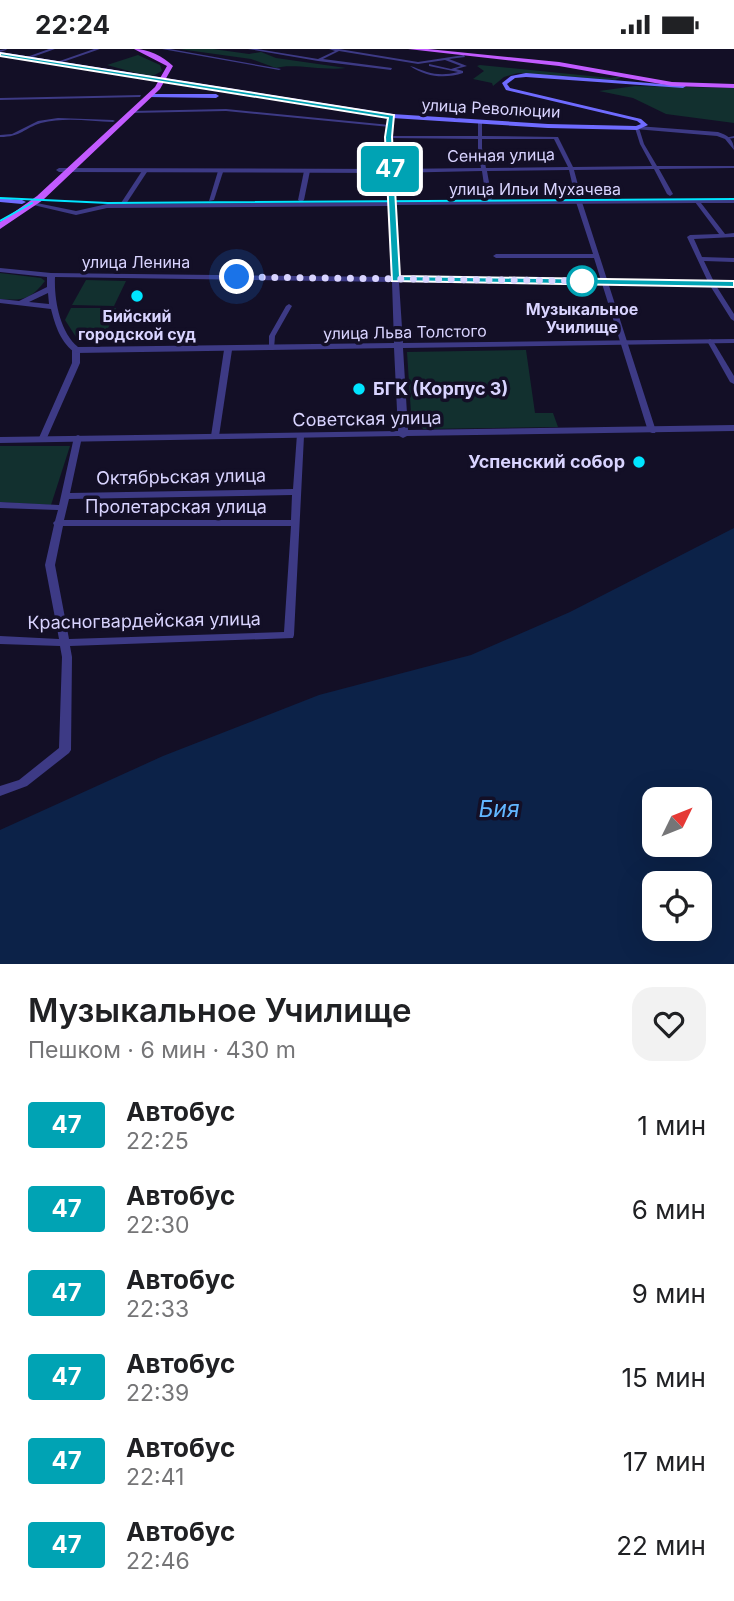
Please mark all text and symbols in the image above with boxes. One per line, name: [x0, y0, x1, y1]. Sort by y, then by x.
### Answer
text: 22:24: [35, 9, 110, 40]
street label: улица Революции: [421, 94, 561, 122]
street label: Сенная улица: [447, 144, 555, 166]
line badge: 47: [358, 146, 422, 192]
text: 47: [375, 154, 405, 183]
street label: улица Ильи Мухачева: [449, 179, 621, 199]
street label: улица Ленина: [82, 252, 190, 272]
your location: [219, 259, 254, 294]
marker: Музыкальное Училище: [567, 266, 597, 296]
marker: Бийский городской суд: [129, 288, 145, 304]
place label: Музыкальное Училище: [526, 299, 638, 337]
place label: Бийский городской суд: [78, 306, 196, 344]
street label: улица Льва Толстого: [323, 321, 487, 343]
place label: БГК (Корпус 3): [373, 378, 508, 399]
marker: БГК (Корпус 3): [351, 381, 367, 397]
street label: Советская улица: [292, 407, 442, 430]
place label: Успенский собор: [468, 451, 625, 472]
marker: Успенский собор: [631, 454, 647, 470]
street label: Октябрьская улица: [96, 465, 266, 488]
street label: Пролетарская улица: [85, 496, 267, 517]
street label: Красногвардейская улица: [27, 608, 261, 633]
north arrow: [642, 787, 712, 857]
map controls: [642, 787, 712, 941]
water label: Бия: [478, 795, 520, 823]
button: locate: [642, 871, 712, 941]
button: heart: [632, 987, 706, 1061]
text: Музыкальное Училище: [28, 990, 412, 1030]
text: Пешком · 6 мин · 430 m: [28, 1036, 296, 1064]
text: Автобус: [126, 1096, 235, 1127]
text: 47: [51, 1110, 82, 1139]
text: 1 мин: [637, 1110, 706, 1141]
text: 22:25: [126, 1127, 189, 1155]
text: Автобус: [126, 1180, 235, 1211]
text: 47: [51, 1194, 82, 1223]
text: 6 мин: [632, 1194, 706, 1225]
text: 22:30: [126, 1211, 189, 1239]
text: Автобус: [126, 1264, 235, 1295]
text: 47: [51, 1278, 82, 1307]
text: 9 мин: [632, 1278, 706, 1309]
text: 22:33: [126, 1295, 189, 1323]
text: Автобус: [126, 1348, 235, 1379]
text: 47: [51, 1362, 82, 1391]
text: 15 мин: [622, 1362, 706, 1393]
text: 22:39: [126, 1379, 189, 1407]
text: Автобус: [126, 1432, 235, 1463]
text: 47: [51, 1446, 82, 1475]
text: 17 мин: [623, 1446, 706, 1477]
text: 22:41: [126, 1463, 184, 1491]
text: Автобус: [126, 1516, 235, 1547]
text: 47: [51, 1530, 82, 1559]
text: 22 мин: [616, 1530, 706, 1561]
text: 22:46: [126, 1547, 190, 1575]

